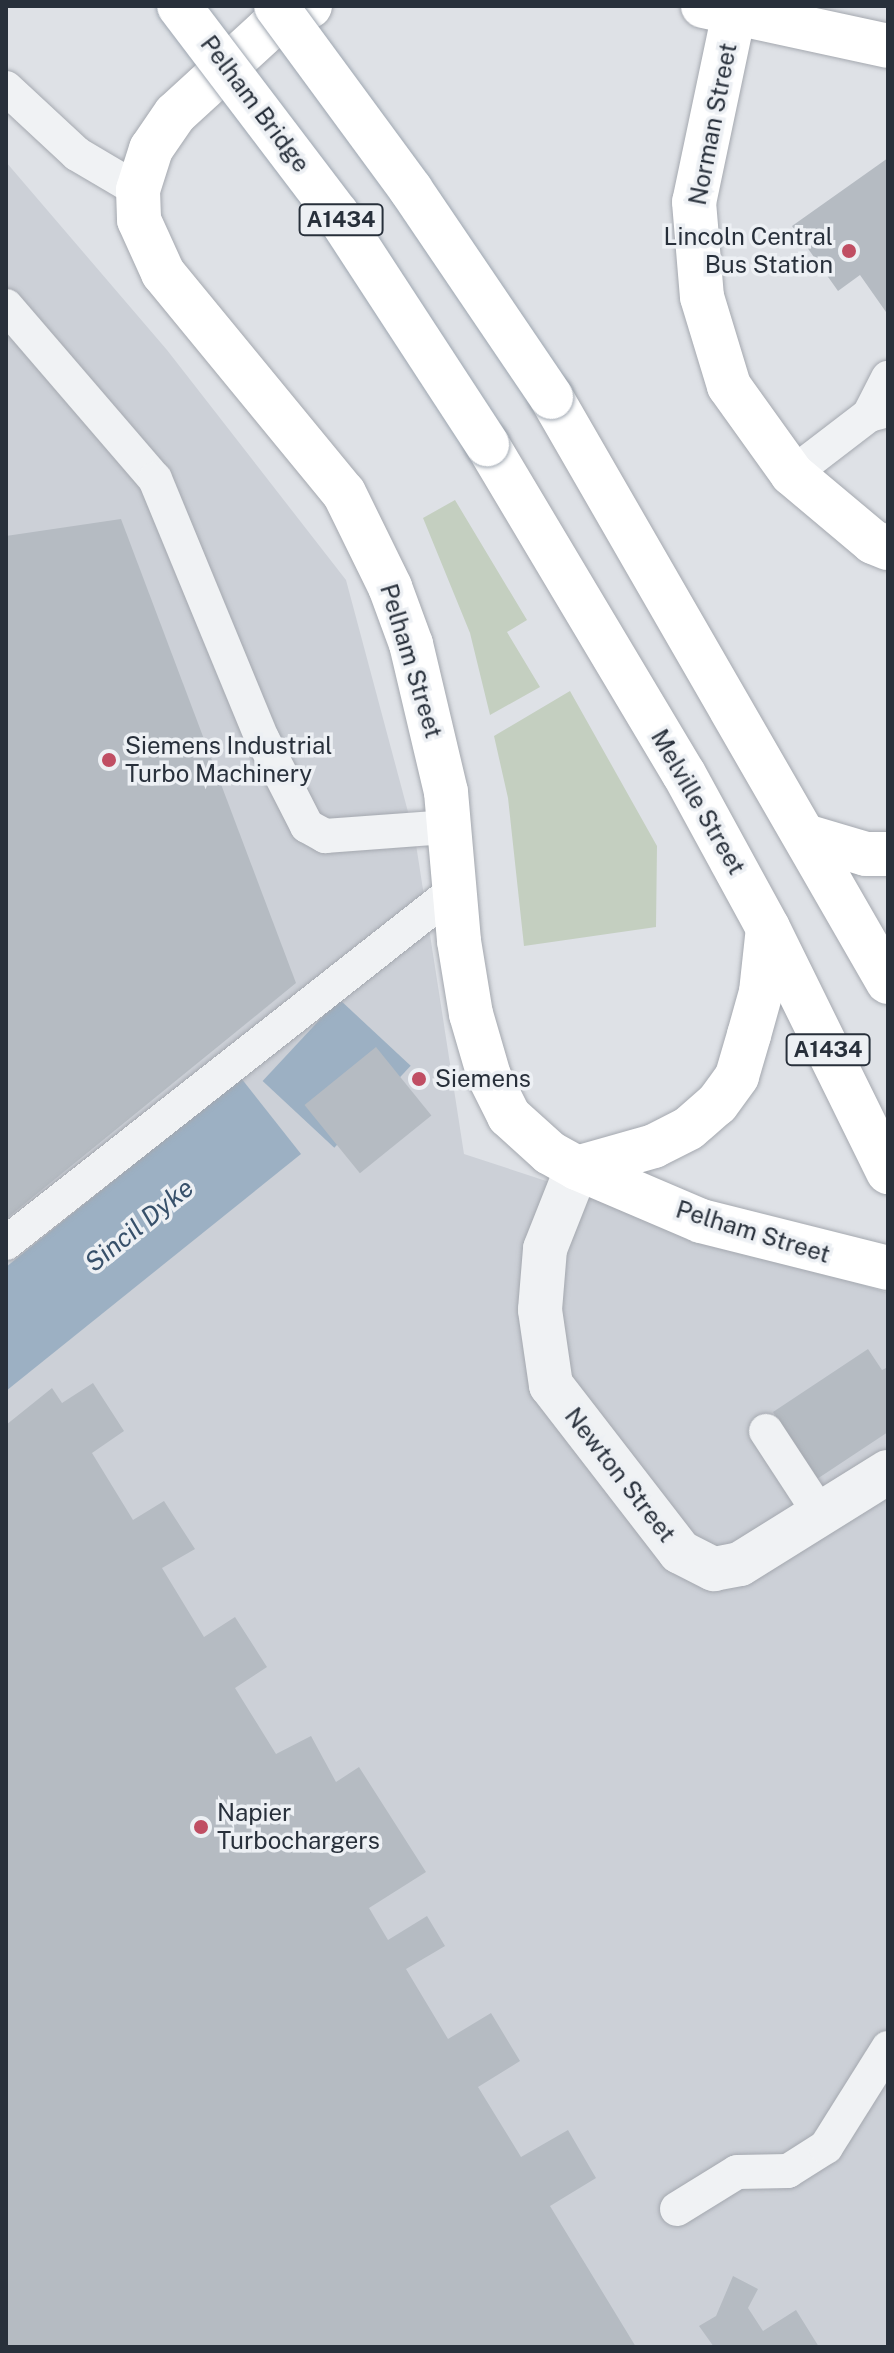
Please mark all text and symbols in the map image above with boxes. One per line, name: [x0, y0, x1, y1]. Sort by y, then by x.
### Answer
street label: Pelham Bridge: [194, 30, 316, 178]
street label: Norman Street: [683, 40, 743, 208]
road number: A1434: [297, 202, 385, 238]
place label: Lincoln Central Bus Station: [664, 223, 833, 279]
marker: Lincoln Central Bus Station: [840, 242, 858, 260]
street label: Pelham Street: [374, 580, 448, 742]
street label: Melville Street: [645, 724, 751, 880]
place label: Siemens Industrial Turbo Machinery: [125, 732, 333, 788]
marker: Siemens Industrial Turbo Machinery: [100, 751, 118, 769]
road number: A1434: [784, 1032, 872, 1068]
place label: Siemens: [435, 1065, 531, 1093]
marker: Siemens: [410, 1070, 428, 1088]
water label: Sincil Dyke: [78, 1172, 200, 1278]
street label: Pelham Street: [672, 1195, 834, 1269]
street label: Newton Street: [559, 1402, 681, 1548]
place label: Napier Turbochargers: [217, 1799, 380, 1855]
marker: Napier Turbochargers: [192, 1818, 210, 1836]

